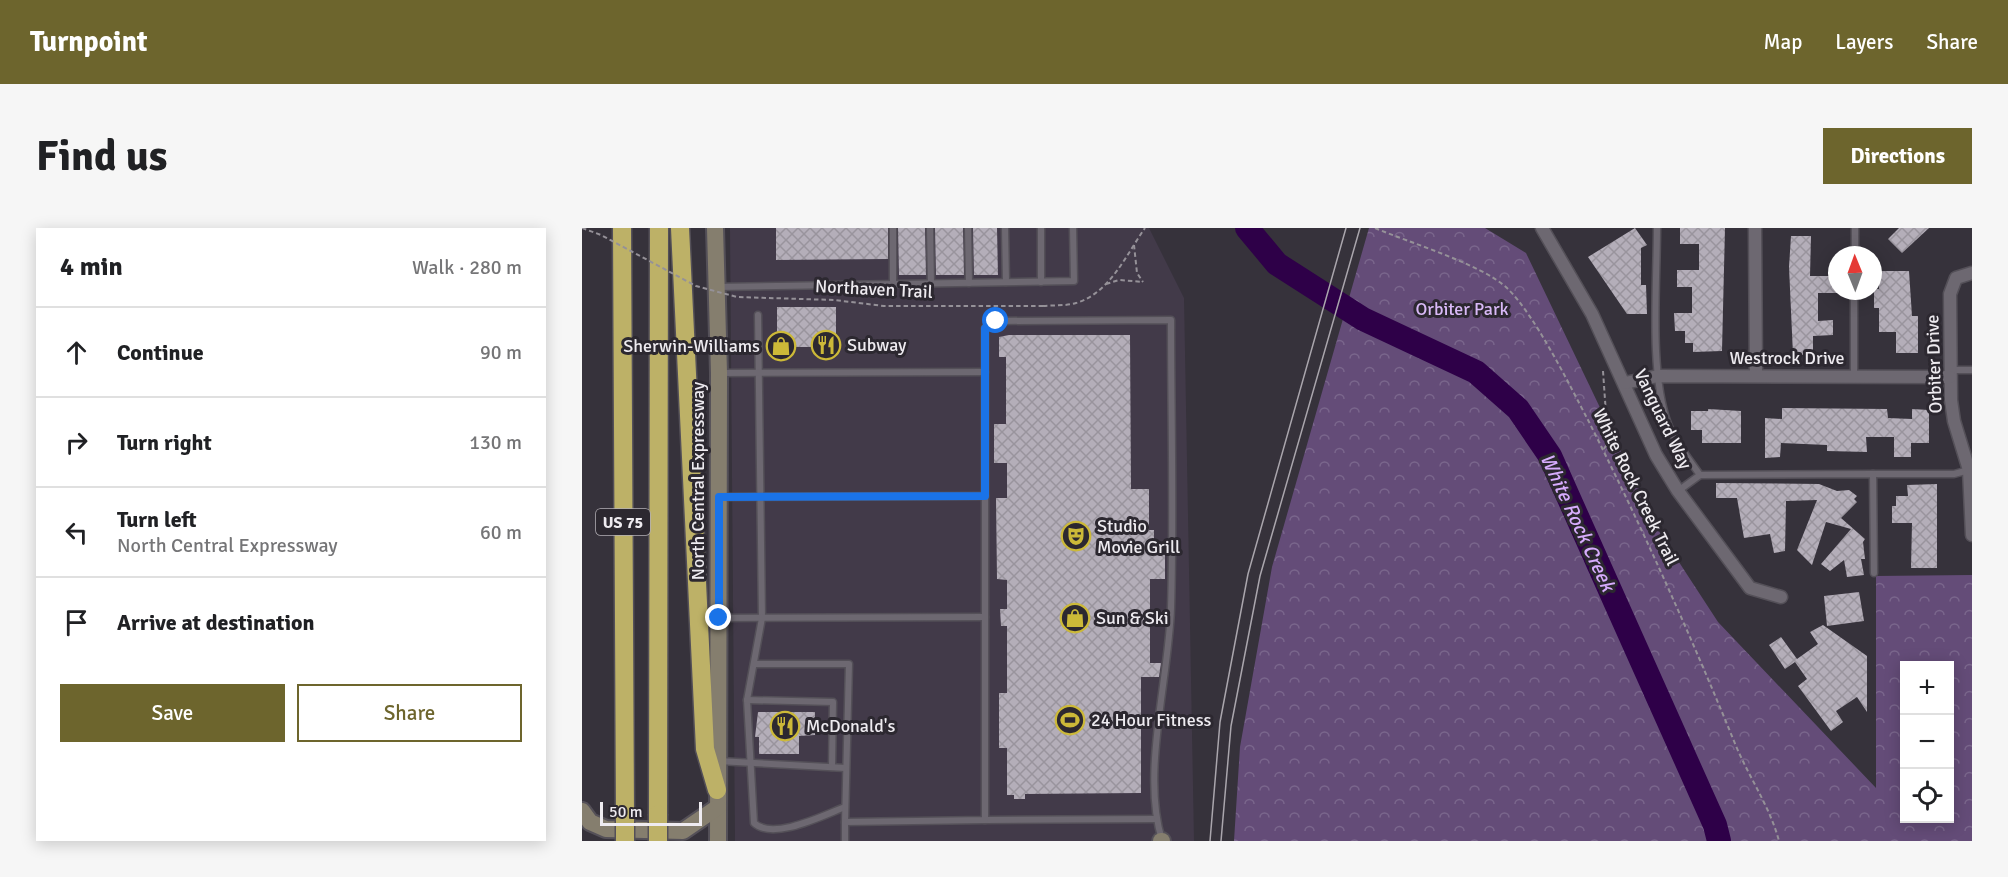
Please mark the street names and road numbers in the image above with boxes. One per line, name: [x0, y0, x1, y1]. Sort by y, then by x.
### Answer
street label: Northaven Trail: [814, 275, 934, 303]
street label: Orbiter Drive: [1921, 314, 1947, 414]
street label: Westrock Drive: [1729, 347, 1845, 369]
street label: Vanguard Way: [1629, 365, 1697, 473]
street label: North Central Expressway: [687, 381, 709, 580]
street label: White Rock Creek Trail: [1588, 405, 1684, 569]
road number: US 75: [596, 509, 650, 535]

